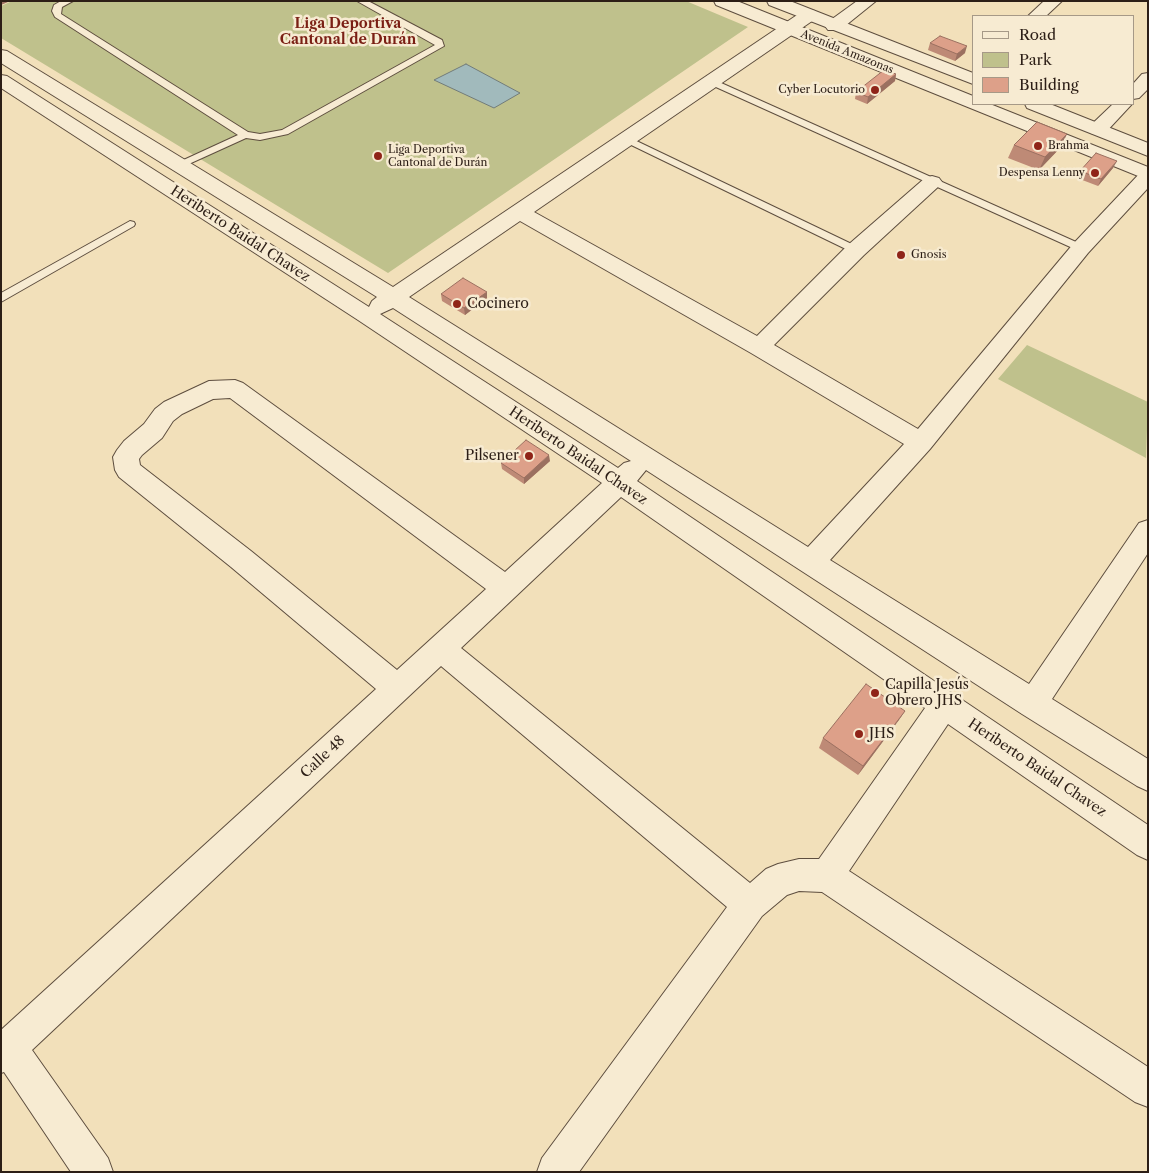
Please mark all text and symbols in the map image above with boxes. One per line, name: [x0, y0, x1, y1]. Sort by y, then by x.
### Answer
legend: [972, 15, 1134, 105]
district label: Liga Deportiva Cantonal de Durán: [280, 16, 416, 48]
text: Road: [1019, 25, 1056, 44]
street label: Avenida Amazonas: [799, 27, 895, 77]
text: Park: [1019, 50, 1052, 69]
text: Building: [1019, 75, 1079, 94]
place label: Cyber Locutorio: [778, 83, 865, 97]
marker: Cyber Locutorio: [869, 84, 881, 96]
place label: Brahma: [1048, 139, 1089, 153]
marker: Brahma: [1032, 140, 1044, 152]
place label: Liga Deportiva Cantonal de Durán: [388, 143, 487, 169]
marker: Liga Deportiva Cantonal de Durán: [372, 150, 384, 162]
place label: Despensa Lenny: [999, 166, 1085, 180]
marker: Despensa Lenny: [1089, 167, 1101, 179]
street label: Heriberto Baidal Chavez: [167, 183, 313, 285]
place label: Gnosis: [911, 248, 946, 262]
marker: Gnosis: [895, 249, 907, 261]
place label: Cocinero: [467, 296, 529, 312]
marker: Cocinero: [451, 298, 463, 310]
street label: Heriberto Baidal Chavez: [506, 403, 650, 509]
place label: Pilsener: [465, 448, 519, 464]
marker: Pilsener: [523, 450, 535, 462]
place label: Capilla Jesús Obrero JHS: [885, 677, 969, 710]
marker: Capilla Jesús Obrero JHS: [869, 687, 881, 699]
street label: Heriberto Baidal Chavez: [965, 715, 1109, 821]
place label: JHS: [869, 726, 894, 742]
marker: JHS: [853, 728, 865, 740]
street label: Calle 48: [297, 732, 349, 782]

